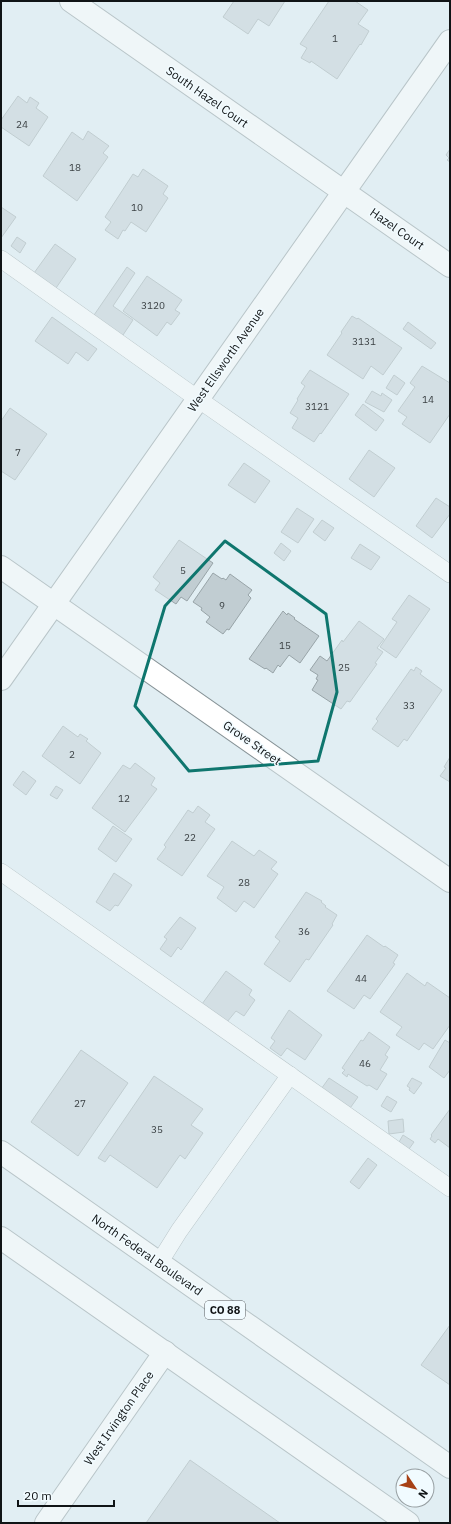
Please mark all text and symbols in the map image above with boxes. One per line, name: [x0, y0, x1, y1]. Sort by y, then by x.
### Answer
house number: 1: [332, 32, 338, 45]
street label: South Hazel Court: [163, 63, 251, 131]
house number: 24: [16, 118, 28, 131]
house number: 18: [69, 161, 81, 174]
house number: 10: [131, 201, 143, 214]
street label: Hazel Court: [367, 204, 427, 253]
house number: 3120: [141, 299, 165, 312]
street label: West Ellsworth Avenue: [184, 305, 267, 415]
house number: 3131: [352, 335, 376, 348]
house number: 14: [422, 393, 434, 406]
house number: 3121: [305, 400, 329, 413]
house number: 7: [15, 446, 21, 459]
house number: 5: [180, 564, 186, 577]
house number: 9: [219, 599, 225, 612]
house number: 15: [279, 639, 291, 652]
house number: 25: [338, 661, 350, 674]
house number: 33: [403, 699, 415, 712]
street label: Grove Street: [220, 717, 284, 768]
house number: 2: [69, 748, 75, 761]
house number: 12: [118, 792, 130, 805]
house number: 22: [184, 831, 196, 844]
house number: 28: [238, 876, 250, 889]
house number: 36: [298, 925, 310, 938]
house number: 44: [355, 972, 367, 985]
house number: 46: [359, 1057, 371, 1070]
house number: 27: [74, 1097, 86, 1110]
house number: 35: [151, 1123, 163, 1136]
street label: North Federal Boulevard: [89, 1211, 205, 1298]
road number: CO 88: [205, 1301, 245, 1319]
street label: West Irvington Place: [81, 1367, 157, 1468]
north arrow: [395, 1468, 435, 1508]
scale bar: [18, 1482, 114, 1508]
text: N: [415, 1486, 431, 1501]
text: 20 m: [24, 1488, 52, 1503]

